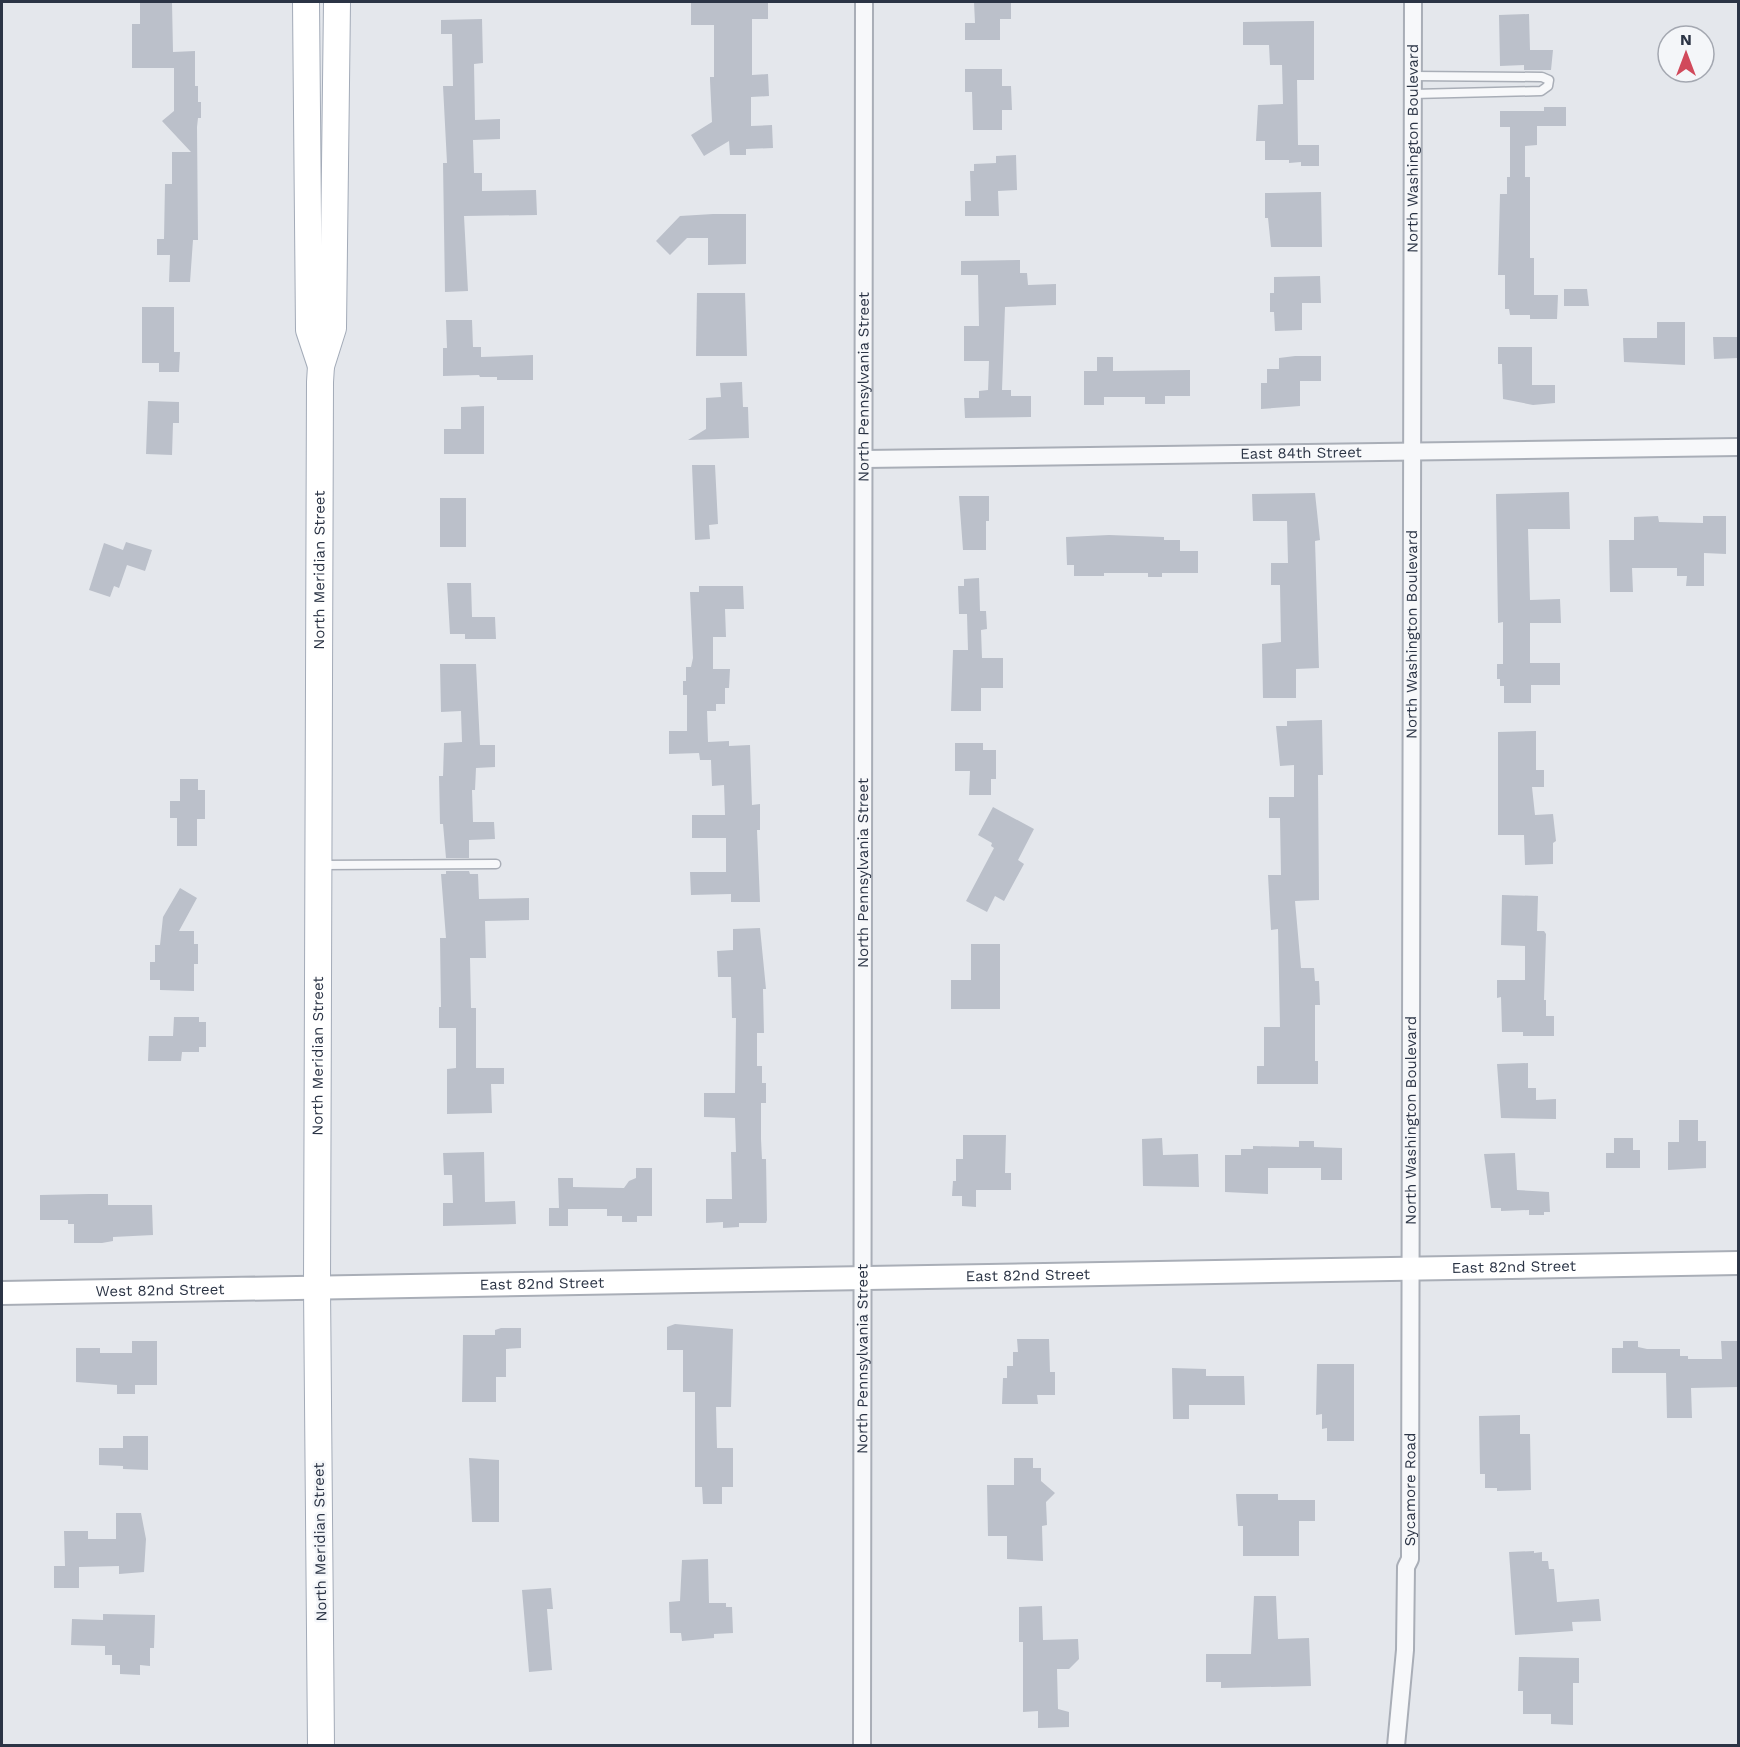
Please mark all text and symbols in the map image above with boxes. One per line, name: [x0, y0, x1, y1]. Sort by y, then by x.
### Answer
north arrow: [1656, 24, 1716, 84]
text: N: [1680, 30, 1692, 49]
street label: North Washington Boulevard: [1404, 44, 1422, 253]
street label: North Pennsylvania Street: [854, 291, 873, 482]
street label: East 84th Street: [1240, 443, 1363, 463]
street label: North Meridian Street: [310, 490, 329, 650]
street label: North Washington Boulevard: [1403, 530, 1421, 739]
street label: North Pennsylvania Street: [854, 777, 872, 968]
street label: North Meridian Street: [309, 976, 327, 1136]
street label: North Washington Boulevard: [1402, 1016, 1420, 1225]
street label: East 82nd Street: [1451, 1257, 1577, 1277]
street label: North Pennsylvania Street: [853, 1263, 872, 1454]
street label: East 82nd Street: [965, 1265, 1091, 1285]
street label: East 82nd Street: [480, 1274, 605, 1294]
street label: West 82nd Street: [95, 1280, 225, 1300]
street label: Sycamore Road: [1401, 1433, 1419, 1546]
street label: North Meridian Street: [310, 1462, 330, 1622]

